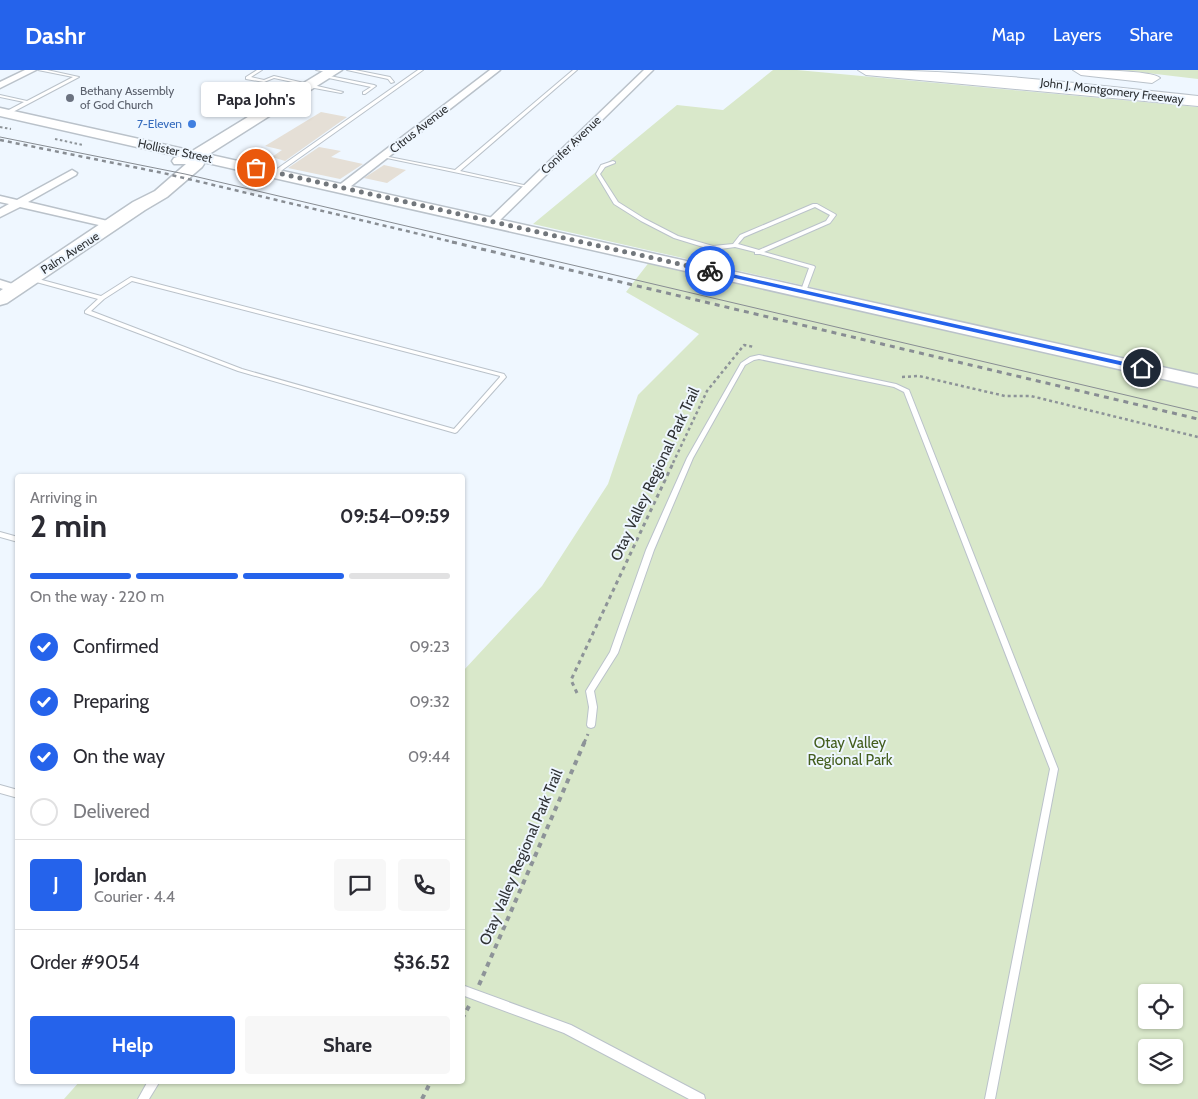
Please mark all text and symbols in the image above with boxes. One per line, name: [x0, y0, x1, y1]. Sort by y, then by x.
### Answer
text: Dashr: [25, 21, 85, 50]
text: Map: [992, 24, 1025, 46]
text: Layers: [1053, 24, 1102, 46]
text: Share: [1130, 24, 1173, 46]
street label: John J. Montgomery Freeway: [1039, 74, 1185, 107]
place label: Bethany Assembly of God Church: [80, 83, 174, 112]
callout: Papa John's: [201, 83, 311, 118]
text: Papa John's: [217, 90, 295, 109]
marker: Bethany Assembly of God Church: [64, 92, 76, 104]
street label: Citrus Avenue: [386, 101, 451, 156]
street label: Conifer Avenue: [538, 112, 604, 177]
place label: 7-Eleven: [137, 116, 182, 131]
marker: 7-Eleven: [186, 118, 198, 130]
street label: Hollister Street: [137, 135, 214, 166]
pin: [235, 147, 277, 189]
icon: bag: [242, 154, 270, 182]
street label: Palm Avenue: [38, 228, 102, 277]
courier: [685, 246, 735, 296]
icon: bike: [696, 257, 724, 285]
pin: [1121, 347, 1163, 389]
icon: home: [1128, 354, 1156, 382]
street label: Otay Valley Regional Park Trail: [607, 384, 703, 564]
text: Arriving in: [30, 488, 97, 507]
text: 09:54–09:59: [340, 505, 450, 528]
text: 2 min: [30, 506, 107, 545]
text: On the way · 220 m: [30, 587, 164, 606]
icon: check: [30, 633, 58, 661]
text: Confirmed: [73, 635, 159, 658]
text: 09:23: [409, 637, 450, 656]
icon: check: [30, 688, 58, 716]
text: Preparing: [73, 690, 149, 713]
text: 09:32: [409, 692, 450, 711]
park label: Otay Valley Regional Park: [807, 734, 893, 769]
icon: check: [30, 743, 58, 771]
text: On the way: [73, 745, 165, 768]
text: 09:44: [408, 747, 450, 766]
street label: Otay Valley Regional Park Trail: [476, 766, 566, 948]
text: Delivered: [73, 800, 150, 823]
button: chat: [334, 859, 386, 911]
button: phone: [398, 859, 450, 911]
text: Jordan: [94, 864, 147, 887]
text: J: [53, 873, 59, 896]
text: Courier · 4.4: [94, 887, 175, 906]
text: Order #9054: [30, 951, 140, 974]
text: $36.52: [394, 951, 450, 974]
map controls: [1138, 984, 1183, 1084]
button: locate: [1138, 984, 1183, 1029]
button: Help: [30, 1016, 235, 1074]
button: Share: [245, 1016, 450, 1074]
button: layers: [1138, 1039, 1183, 1084]

